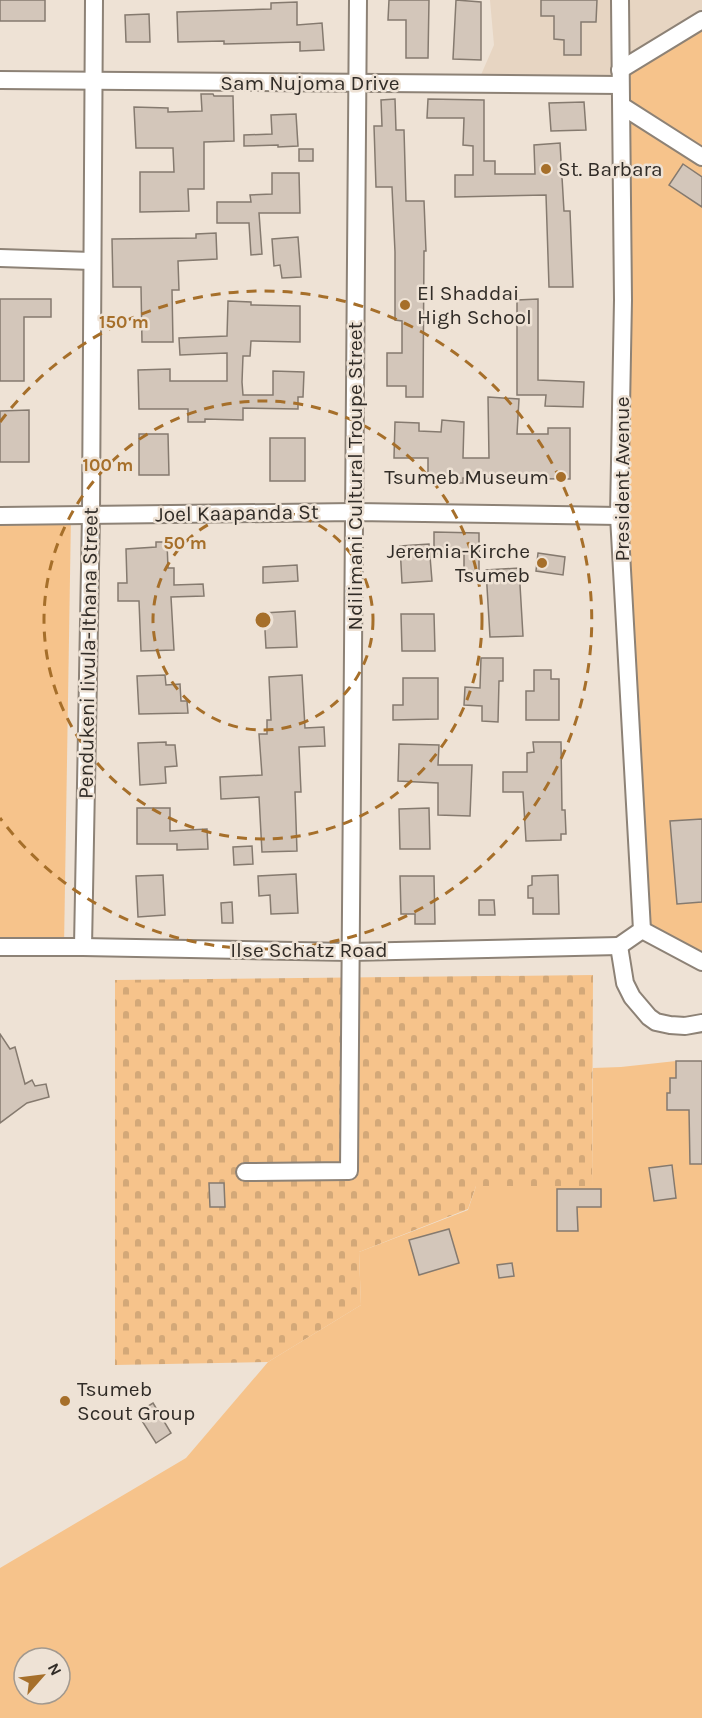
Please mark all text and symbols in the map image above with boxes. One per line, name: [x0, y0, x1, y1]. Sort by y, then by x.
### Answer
street label: Sam Nujoma Drive: [220, 71, 400, 95]
place label: St. Barbara: [558, 157, 663, 181]
marker: St. Barbara: [539, 162, 553, 176]
place label: El Shaddai High School: [417, 281, 532, 329]
marker: El Shaddai High School: [398, 298, 412, 312]
text: 150 m: [99, 311, 149, 333]
street label: Ndilimani Cultural Troupe Street: [343, 321, 367, 630]
street label: President Avenue: [610, 396, 634, 562]
text: 100 m: [83, 454, 133, 476]
place label: Tsumeb Museum: [384, 465, 549, 489]
marker: Tsumeb Museum: [554, 470, 568, 484]
street label: Joel Kaapanda St: [155, 500, 319, 526]
street label: Pendukeni Iivula-Ithana Street: [73, 507, 103, 799]
text: 50 m: [163, 532, 207, 554]
place label: Jeremia-Kirche Tsumeb: [387, 539, 530, 587]
marker: Jeremia-Kirche Tsumeb: [535, 556, 549, 570]
centre of rings: [253, 610, 273, 630]
street label: Ilse Schatz Road: [230, 938, 388, 962]
place label: Tsumeb Scout Group: [77, 1377, 195, 1425]
marker: Tsumeb Scout Group: [58, 1394, 72, 1408]
north arrow: [12, 1646, 72, 1706]
text: N: [44, 1660, 66, 1679]

